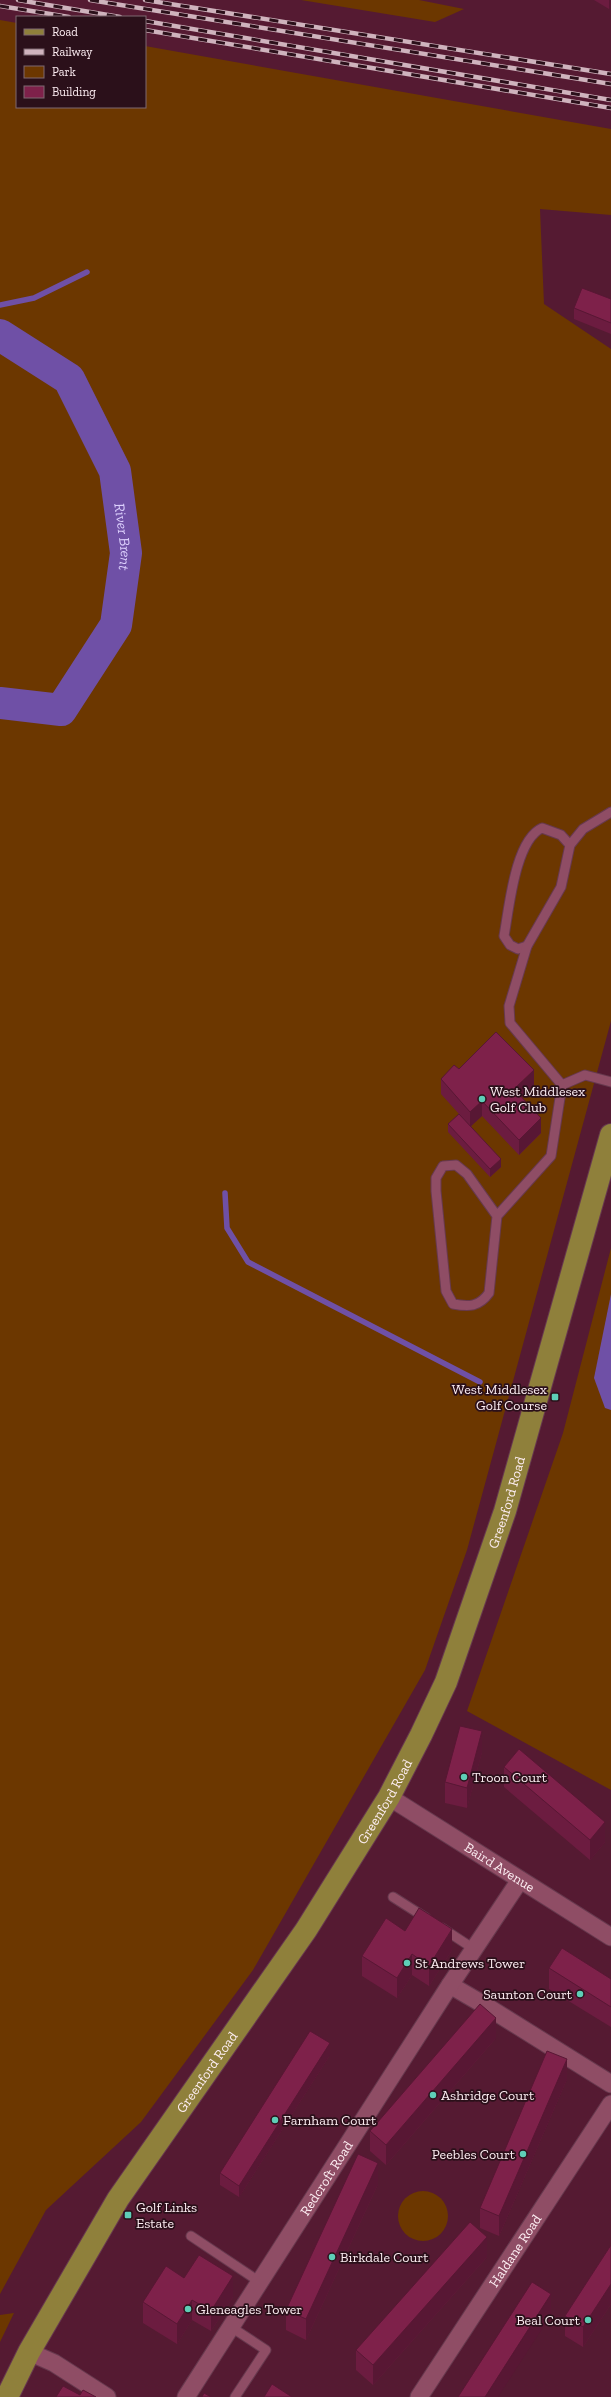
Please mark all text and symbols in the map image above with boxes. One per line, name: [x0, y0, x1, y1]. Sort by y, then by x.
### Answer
legend: [16, 16, 146, 108]
text: Road: [52, 25, 78, 39]
text: Railway: [52, 45, 93, 59]
text: Park: [52, 65, 77, 79]
text: Building: [52, 85, 96, 99]
water label: River Brent: [110, 502, 135, 572]
place label: West Middlesex Golf Club: [490, 1083, 585, 1116]
marker: West Middlesex Golf Club: [477, 1094, 487, 1104]
place label: West Middlesex Golf Course: [452, 1381, 547, 1414]
marker: West Middlesex Golf Course: [550, 1392, 560, 1402]
street label: Greenford Road: [484, 1454, 529, 1551]
street label: Greenford Road: [353, 1756, 416, 1847]
place label: Troon Court: [472, 1769, 548, 1786]
marker: Troon Court: [459, 1772, 469, 1782]
street label: Baird Avenue: [461, 1838, 538, 1896]
place label: St Andrews Tower: [415, 1955, 525, 1972]
marker: St Andrews Tower: [402, 1958, 412, 1968]
place label: Saunton Court: [483, 1986, 573, 2003]
marker: Saunton Court: [575, 1989, 585, 1999]
street label: Greenford Road: [172, 2028, 241, 2116]
place label: Ashridge Court: [441, 2087, 535, 2104]
marker: Ashridge Court: [428, 2090, 438, 2100]
place label: Farnham Court: [283, 2112, 377, 2129]
marker: Farnham Court: [270, 2115, 280, 2125]
street label: Redcroft Road: [296, 2137, 357, 2219]
place label: Peebles Court: [432, 2146, 516, 2163]
marker: Peebles Court: [518, 2149, 528, 2159]
place label: Golf Links Estate: [136, 2199, 197, 2232]
marker: Golf Links Estate: [123, 2210, 133, 2220]
street label: Haldane Road: [485, 2211, 545, 2290]
place label: Birkdale Court: [340, 2249, 429, 2266]
marker: Birkdale Court: [327, 2252, 337, 2262]
place label: Gleneagles Tower: [196, 2301, 302, 2318]
marker: Gleneagles Tower: [183, 2304, 193, 2314]
place label: Beal Court: [516, 2312, 581, 2329]
marker: Beal Court: [583, 2315, 593, 2325]

